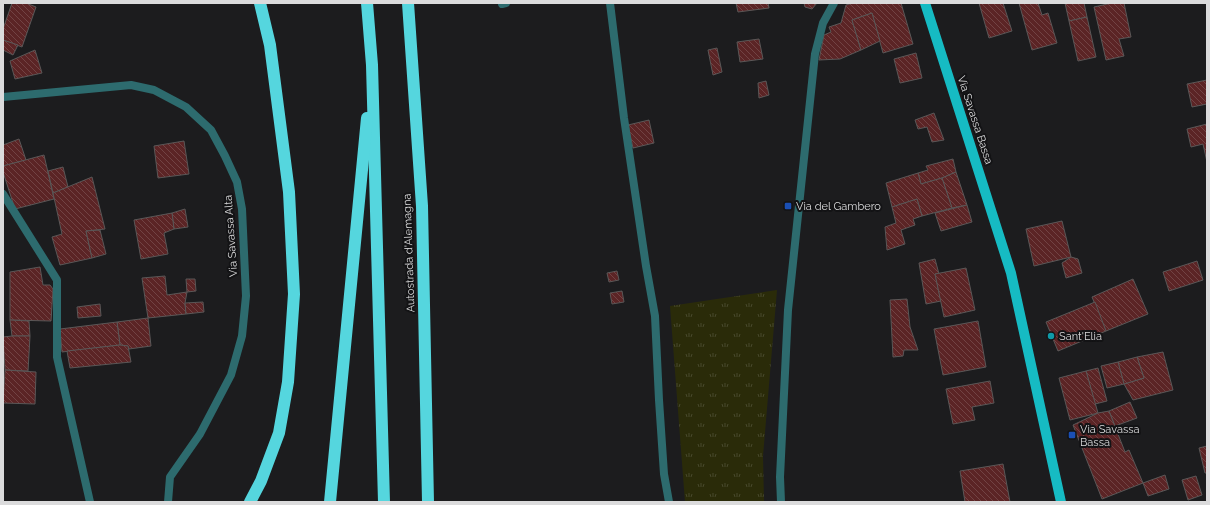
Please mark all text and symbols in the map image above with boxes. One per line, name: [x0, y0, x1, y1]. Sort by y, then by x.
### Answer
street label: Via Savassa Bassa: [955, 74, 995, 166]
street label: Autostrada d'Alemagna: [400, 193, 418, 313]
street label: Via Savassa Alta: [222, 195, 240, 277]
place label: Via del Gambero: [796, 200, 881, 213]
marker: Via del Gambero: [783, 201, 793, 211]
place label: Sant'Elia: [1059, 330, 1102, 343]
marker: Sant'Elia: [1046, 331, 1056, 341]
place label: Via Savassa Bassa: [1080, 423, 1140, 449]
marker: Via Savassa Bassa: [1067, 430, 1077, 440]

